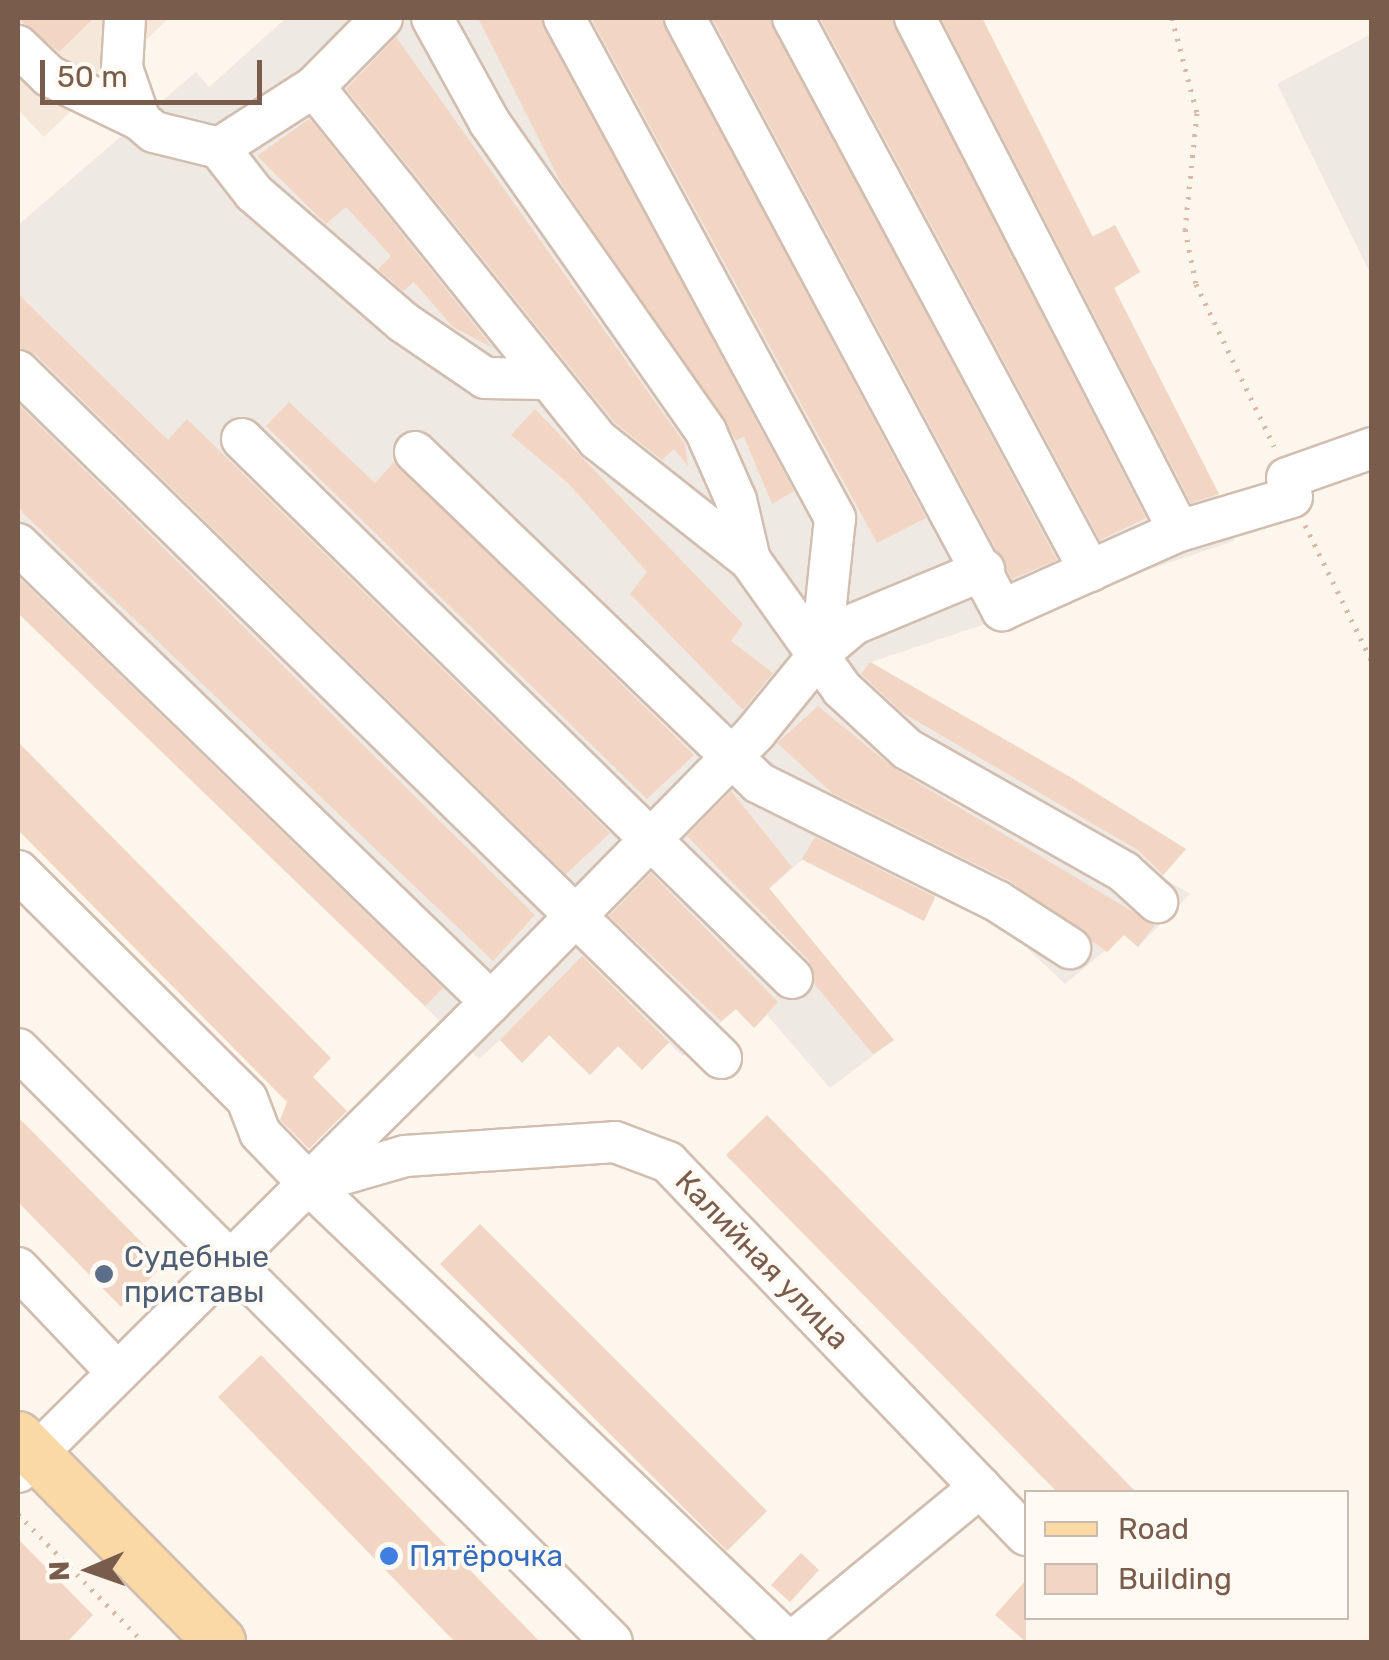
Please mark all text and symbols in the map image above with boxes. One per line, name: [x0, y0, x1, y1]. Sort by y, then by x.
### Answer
scale bar: [45, 40, 268, 102]
text: 50 m: [57, 59, 128, 95]
street label: Калийная улица: [668, 1163, 856, 1357]
place label: Судебные приставы: [124, 1239, 269, 1310]
marker: Судебные приставы: [93, 1263, 115, 1285]
legend: [1024, 1490, 1349, 1620]
text: Road: [1118, 1511, 1189, 1547]
north arrow: [40, 1520, 140, 1620]
place label: Пятёрочка: [409, 1538, 563, 1574]
marker: Пятёрочка: [378, 1545, 400, 1567]
text: N: [43, 1560, 76, 1582]
text: Building: [1118, 1561, 1232, 1597]

